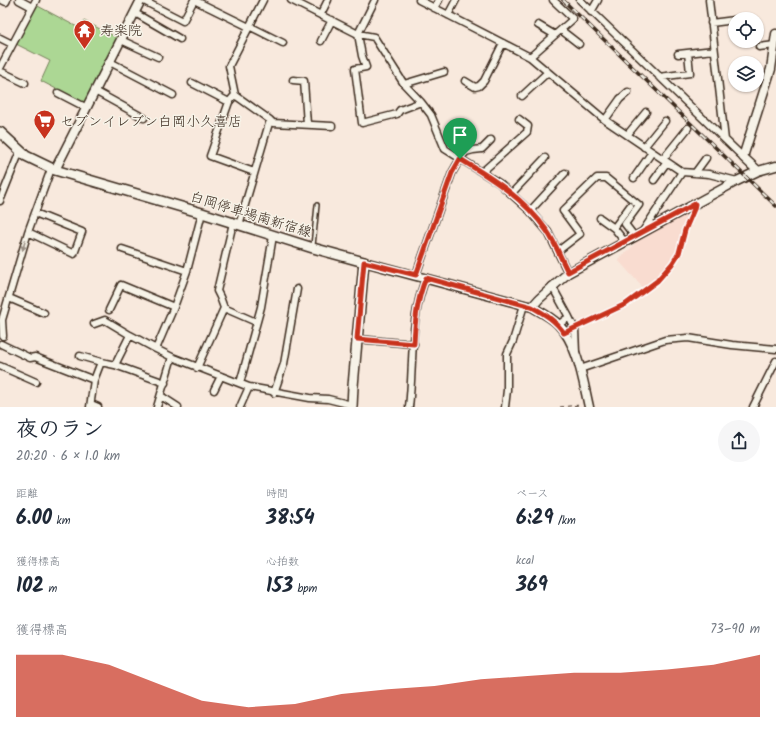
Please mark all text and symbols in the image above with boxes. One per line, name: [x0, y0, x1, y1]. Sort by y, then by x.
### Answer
map controls: [728, 12, 764, 92]
button: locate: [728, 12, 764, 48]
temple icon: 寿楽院: [72, 17, 98, 50]
place label: 寿楽院: [100, 20, 142, 42]
button: layers: [728, 56, 764, 92]
supermarket icon: セブンイレブン白岡小久喜店: [31, 108, 57, 141]
place label: セブンイレブン白岡小久喜店: [60, 111, 242, 133]
pin: [443, 118, 477, 159]
icon: arrive: [449, 124, 471, 146]
street label: 白岡停車場南新宿線: [187, 186, 314, 244]
one-way arrow: [21, 240, 27, 252]
text: 夜のラン: [16, 413, 104, 448]
button: share: [718, 420, 760, 462]
text: 20:20 · 6 × 1.0 km: [16, 446, 120, 467]
text: 距離: [16, 485, 38, 503]
text: 時間: [266, 485, 288, 503]
text: ペース: [516, 485, 548, 503]
text: 6.00: [16, 503, 52, 535]
text: 38:54: [266, 503, 315, 535]
text: 6:29: [516, 503, 554, 535]
text: km: [52, 512, 70, 530]
text: /km: [554, 512, 576, 530]
text: kcal: [516, 552, 534, 570]
text: 獲得標高: [16, 553, 60, 571]
text: 心拍数: [266, 553, 299, 571]
text: 369: [516, 570, 548, 602]
text: 102: [16, 571, 44, 603]
text: 153: [266, 571, 293, 603]
text: m: [44, 580, 57, 598]
text: bpm: [293, 580, 317, 598]
text: 73–90 m: [710, 619, 760, 640]
text: 獲得標高: [16, 620, 68, 641]

